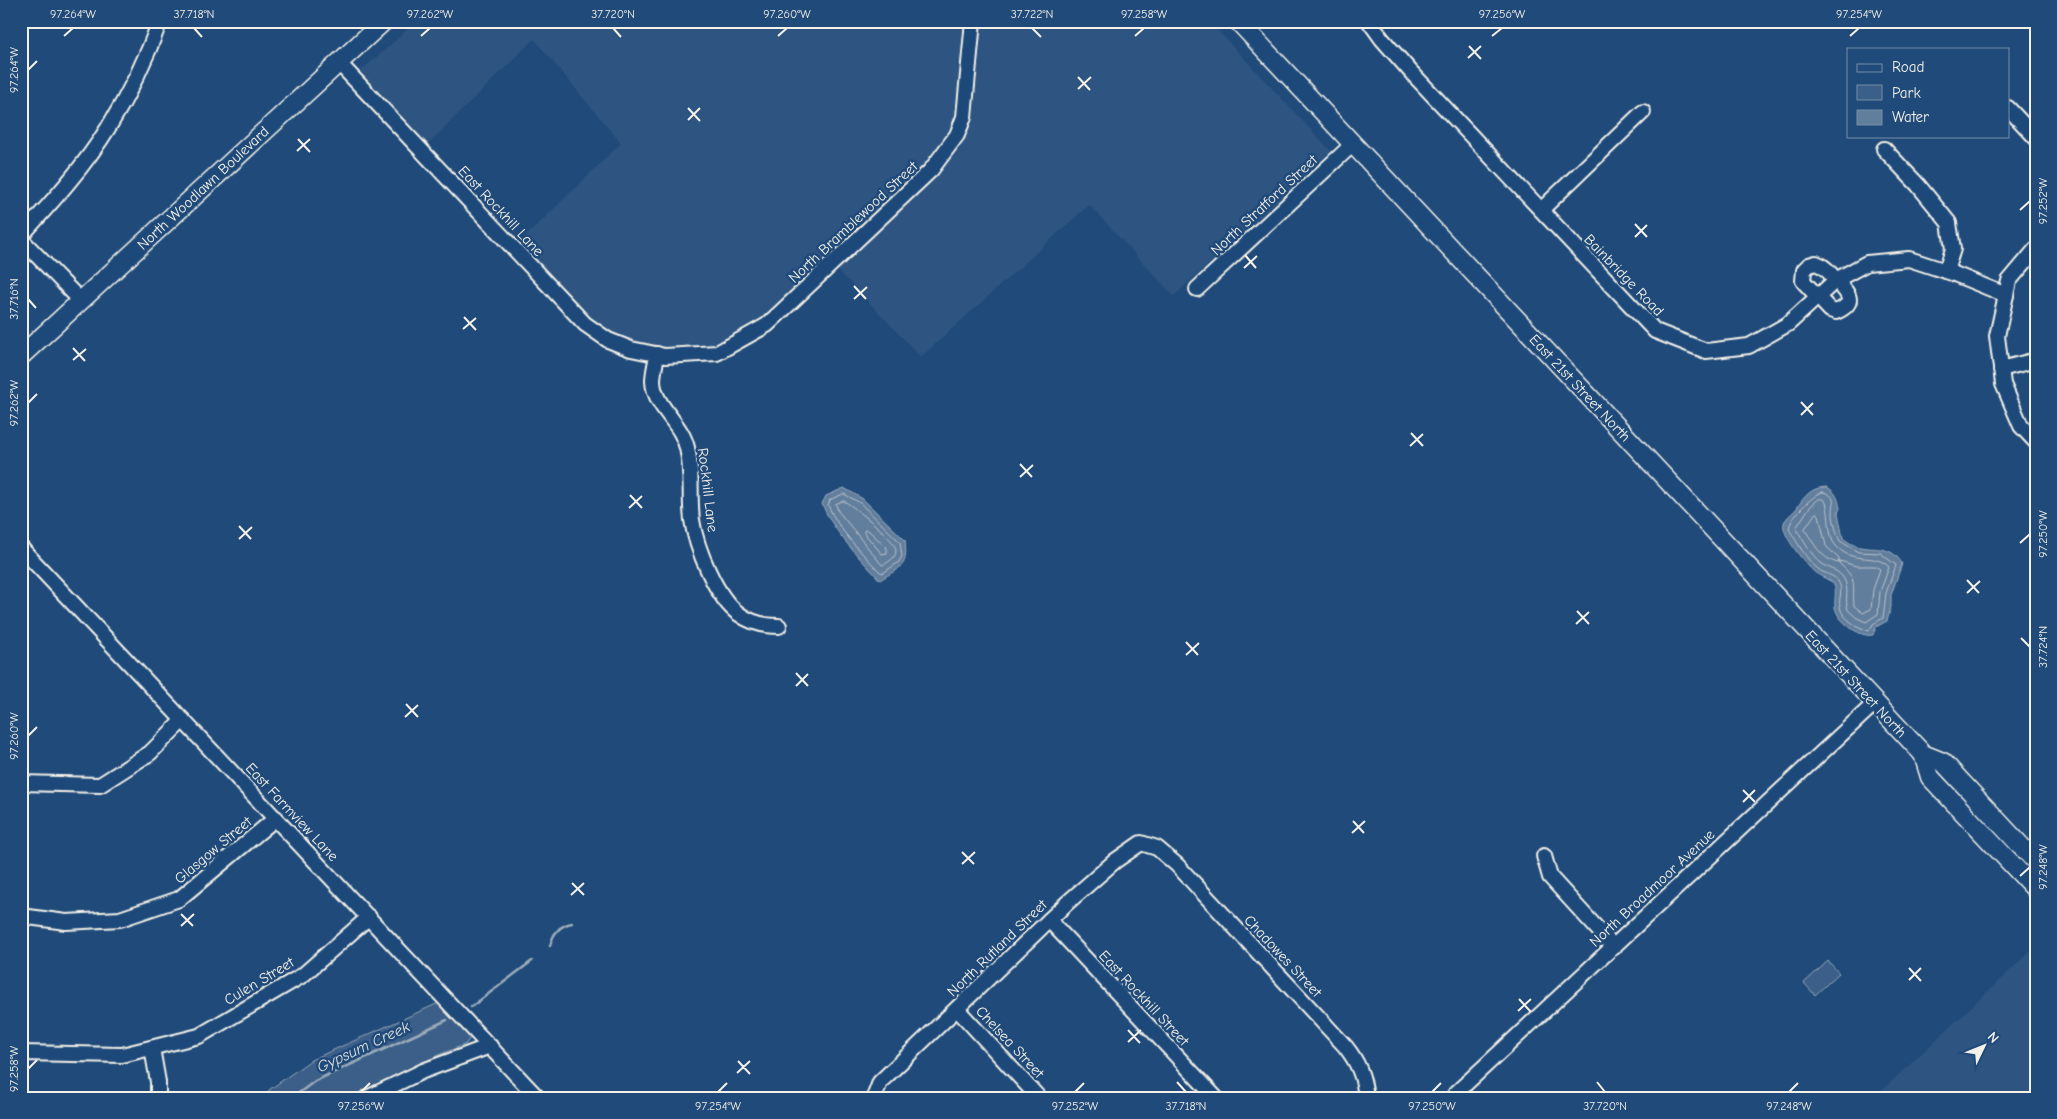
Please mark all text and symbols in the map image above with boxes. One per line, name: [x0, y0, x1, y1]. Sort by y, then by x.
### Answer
text: 97.264°W: [50, 7, 97, 21]
text: 37.718°N: [173, 7, 215, 21]
text: 97.262°W: [407, 7, 454, 21]
text: 37.720°N: [591, 7, 635, 21]
text: 97.260°W: [763, 7, 811, 21]
text: 37.722°N: [1011, 7, 1053, 21]
text: 97.258°W: [1121, 7, 1168, 21]
text: 97.256°W: [1479, 7, 1526, 21]
text: 97.254°W: [1836, 7, 1883, 21]
text: 97.264°W: [7, 46, 21, 93]
legend: [1847, 48, 2010, 138]
text: Road: [1892, 58, 1924, 76]
text: Park: [1892, 84, 1921, 102]
text: Water: [1892, 108, 1929, 126]
street label: North Woodlawn Boulevard: [133, 122, 273, 254]
street label: North Stratford Street: [1207, 150, 1322, 259]
street label: North Bramblewood Street: [785, 157, 922, 287]
street label: East Rockhill Lane: [454, 162, 548, 260]
text: 97.252°W: [2036, 177, 2050, 224]
street label: Bainbridge Road: [1580, 230, 1668, 320]
text: 37.716°N: [7, 278, 21, 320]
street label: East 21st Street North: [1526, 331, 1634, 445]
text: 97.262°W: [7, 379, 21, 426]
street label: Rockhill Lane: [694, 447, 722, 534]
text: 97.250°W: [2036, 510, 2050, 558]
text: 37.724°N: [2036, 626, 2050, 668]
street label: East 21st Street North: [1802, 627, 1910, 741]
text: 97.260°W: [7, 712, 21, 760]
street label: East Farmview Lane: [242, 759, 343, 865]
street label: Glasgow Street: [171, 812, 256, 888]
street label: North Broadmoor Avenue: [1586, 825, 1719, 951]
text: 97.248°W: [2036, 844, 2050, 890]
street label: North Rutland Street: [943, 895, 1051, 1000]
street label: Chadowes Street: [1240, 911, 1326, 1001]
street label: East Rockhill Street: [1095, 946, 1193, 1050]
street label: Culen Street: [221, 953, 298, 1009]
street label: Chelsea Street: [972, 1002, 1048, 1082]
water label: Gypsum Creek: [314, 1017, 413, 1076]
north arrow: [1960, 1022, 2010, 1072]
text: N: [1984, 1028, 2002, 1047]
text: 97.258°W: [7, 1045, 21, 1092]
text: 97.256°W: [338, 1099, 385, 1113]
text: 97.254°W: [695, 1099, 742, 1113]
text: 97.252°W: [1052, 1099, 1099, 1113]
text: 37.718°N: [1165, 1099, 1207, 1113]
text: 97.250°W: [1408, 1099, 1456, 1113]
text: 37.720°N: [1583, 1099, 1627, 1113]
text: 97.248°W: [1766, 1099, 1812, 1113]

